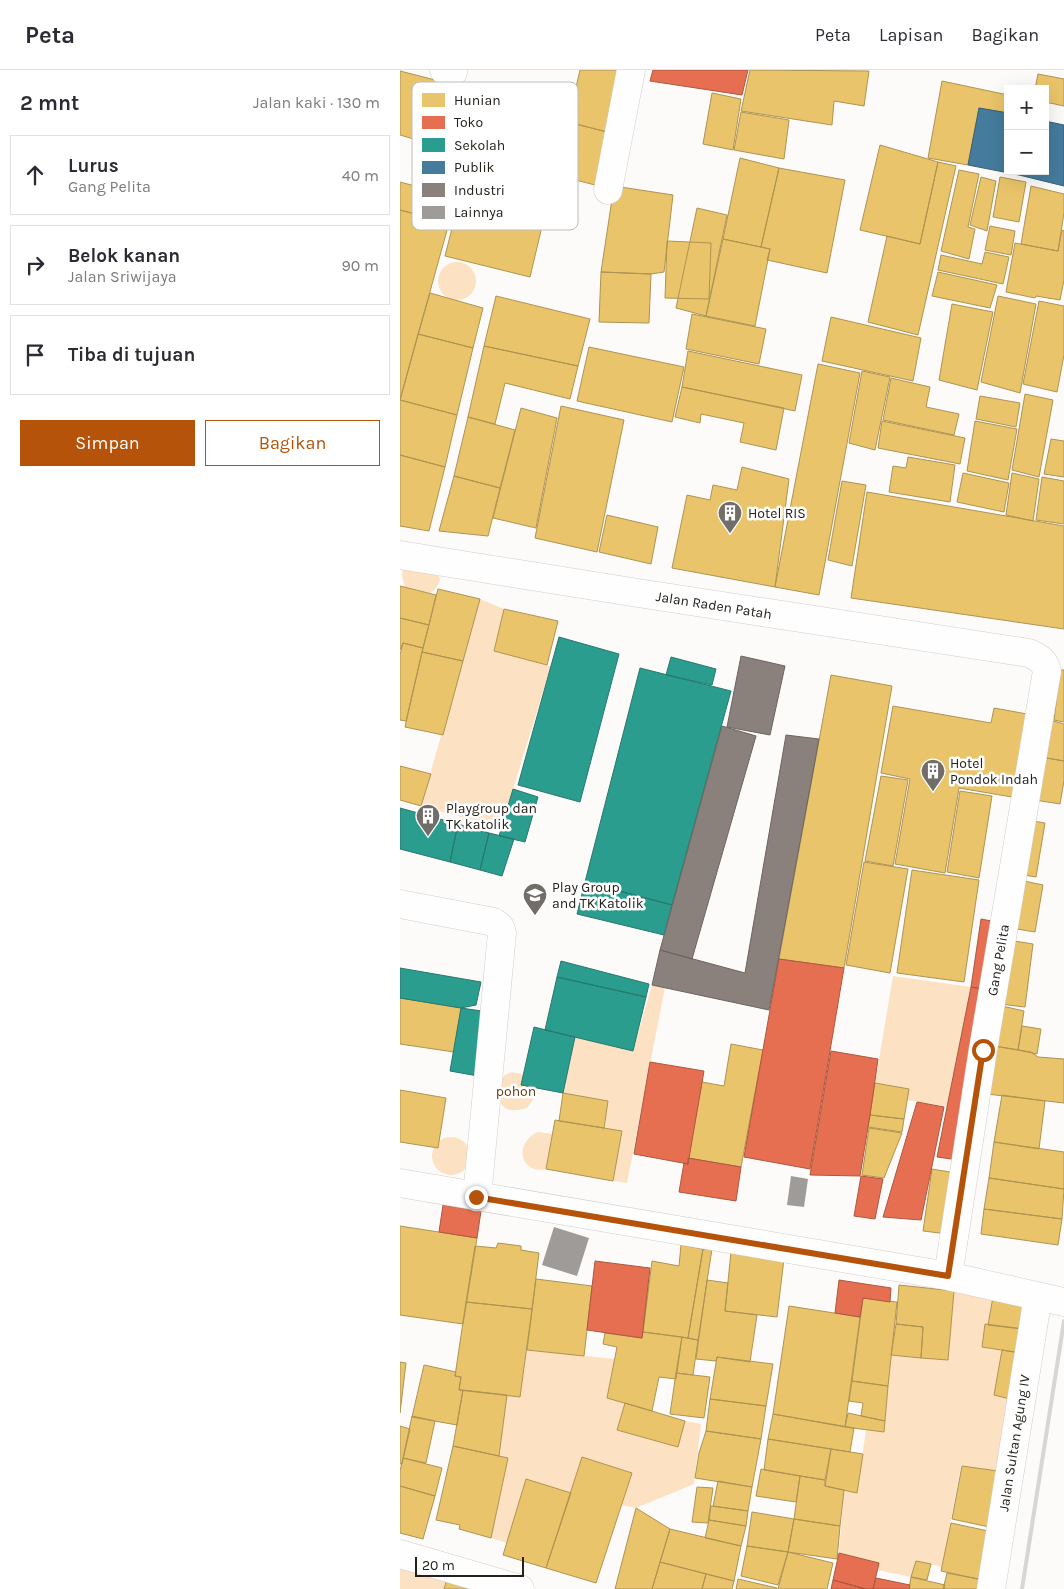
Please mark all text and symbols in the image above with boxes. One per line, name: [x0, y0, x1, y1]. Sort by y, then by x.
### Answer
text: Peta: [25, 21, 75, 49]
text: Peta: [815, 24, 851, 46]
text: Lapisan: [879, 24, 943, 46]
text: Bagikan: [971, 24, 1039, 46]
legend: [412, 82, 578, 230]
map controls: [1004, 85, 1049, 175]
button: +: [1004, 85, 1049, 130]
text: 2 mnt: [20, 91, 79, 115]
text: Hunian: [454, 92, 501, 109]
text: Jalan kaki · 130 m: [253, 93, 380, 112]
text: Toko: [454, 114, 483, 131]
button: −: [1004, 130, 1049, 175]
text: Sekolah: [454, 137, 505, 154]
text: Lurus: [68, 155, 119, 177]
text: Publik: [454, 159, 495, 176]
icon: ahead: [21, 161, 49, 189]
text: 40 m: [342, 166, 379, 185]
text: Gang Pelita: [68, 177, 151, 196]
text: Industri: [454, 182, 505, 199]
text: Lainnya: [454, 204, 504, 221]
text: Belok kanan: [68, 245, 180, 267]
icon: right: [21, 251, 49, 279]
text: 90 m: [341, 256, 379, 275]
text: Jalan Sriwijaya: [68, 267, 177, 286]
icon: arrive: [21, 341, 49, 369]
text: Tiba di tujuan: [68, 344, 195, 366]
button: Simpan: [20, 420, 195, 466]
button: Bagikan: [205, 420, 380, 466]
building icon: Hotel RIS: [717, 500, 743, 534]
place label: Hotel RIS: [748, 505, 806, 522]
street label: Jalan Raden Patah: [655, 588, 773, 623]
place label: Hotel Pondok Indah: [950, 755, 1038, 788]
building icon: Hotel Pondok Indah: [920, 758, 946, 792]
place label: Playgroup dan TK katolik: [446, 800, 537, 833]
building icon: Playgroup dan TK katolik: [415, 803, 441, 837]
place label: Play Group and TK Katolik: [552, 879, 644, 912]
school or university icon: Play Group and TK Katolik: [522, 882, 548, 916]
street label: Gang Pelita: [984, 923, 1013, 997]
route start: [972, 1039, 995, 1062]
park label: pohon: [496, 1083, 536, 1100]
route end: [465, 1186, 488, 1209]
street label: Jalan Sultan Agung IV: [995, 1373, 1034, 1513]
scale bar: [415, 1554, 524, 1577]
text: 20 m: [422, 1557, 455, 1574]

